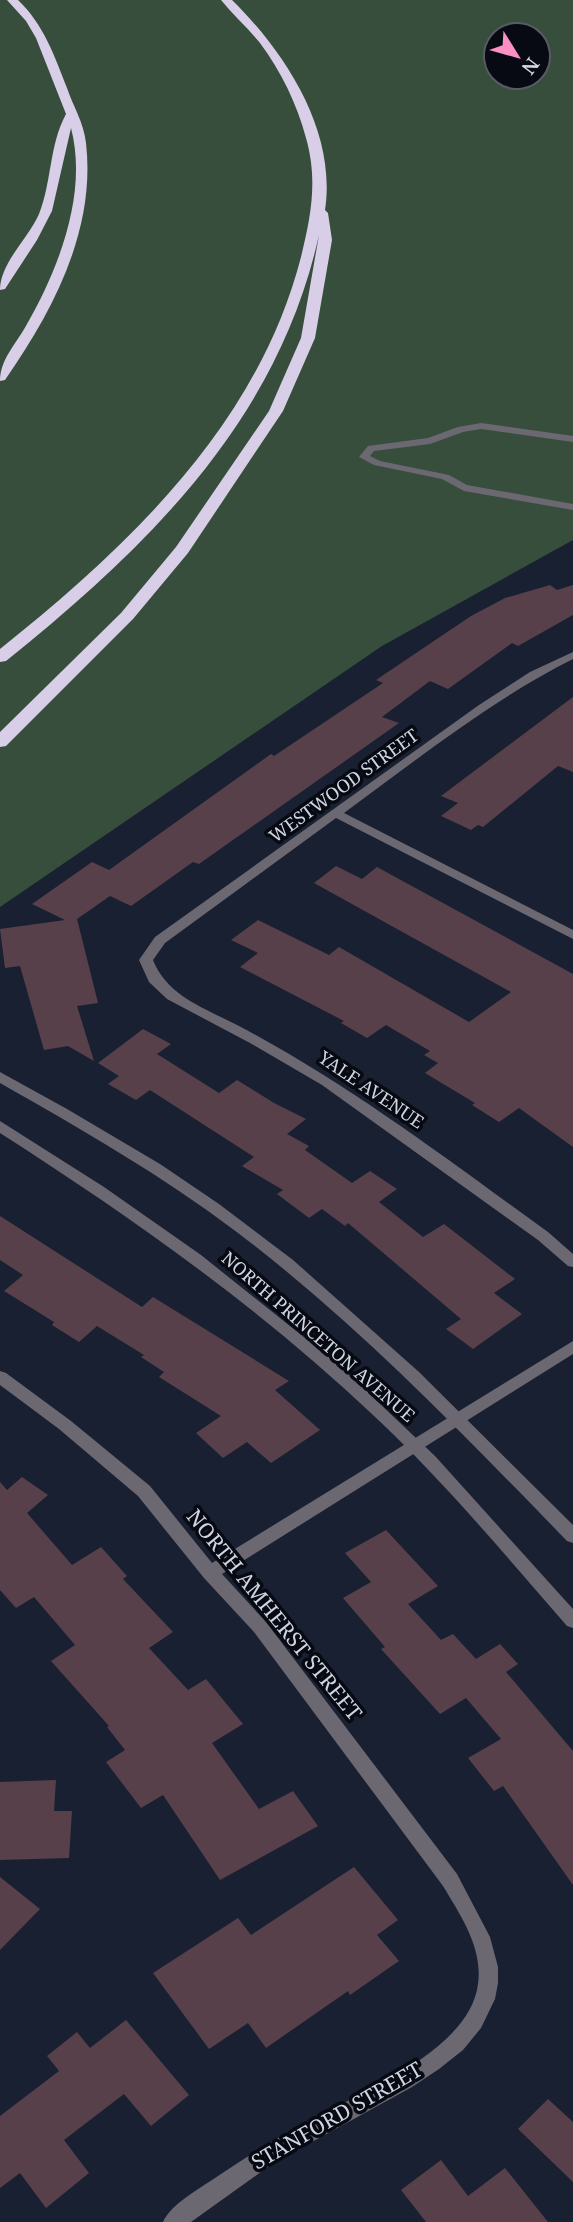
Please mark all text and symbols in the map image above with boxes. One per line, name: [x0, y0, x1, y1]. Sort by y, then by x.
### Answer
north arrow: [482, 21, 552, 91]
text: N: [516, 52, 545, 80]
street label: WESTWOOD STREET: [264, 723, 423, 848]
street label: YALE AVENUE: [313, 1044, 429, 1133]
street label: NORTH PRINCETON AVENUE: [217, 1246, 420, 1427]
street label: NORTH AMHERST STREET: [181, 1503, 369, 1726]
street label: STANFORD STREET: [246, 2055, 427, 2175]

